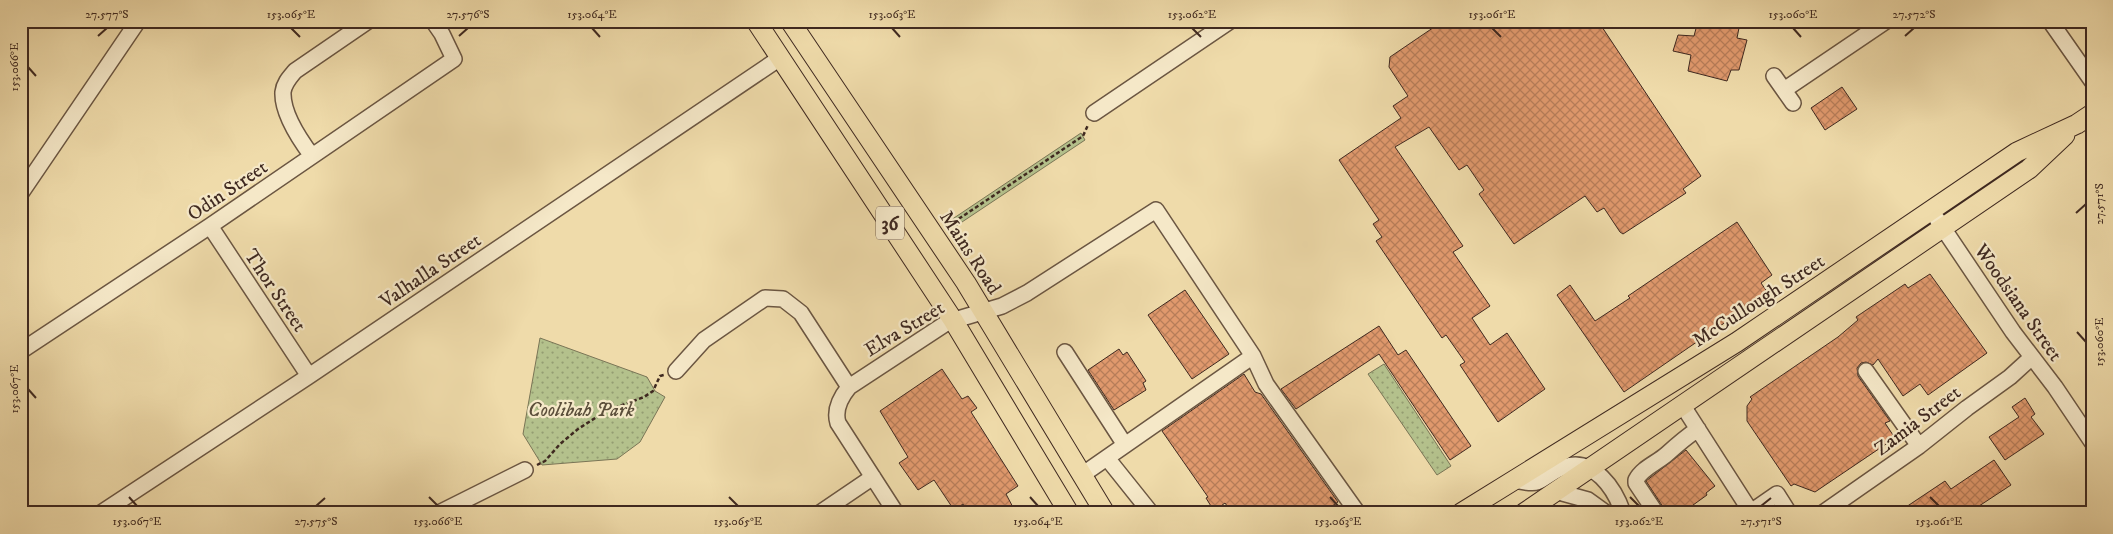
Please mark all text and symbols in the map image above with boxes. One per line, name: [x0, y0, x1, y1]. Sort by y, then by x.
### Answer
text: 27.577°S: [85, 7, 129, 22]
text: 153.065°E: [267, 7, 316, 22]
text: 27.576°S: [446, 7, 490, 22]
text: 153.064°E: [567, 7, 617, 22]
text: 153.063°E: [868, 7, 916, 22]
text: 153.062°E: [1168, 7, 1217, 22]
text: 153.061°E: [1469, 7, 1516, 22]
text: 153.060°E: [1768, 7, 1818, 22]
text: 27.572°S: [1893, 7, 1935, 22]
text: 153.066°E: [7, 42, 22, 91]
street label: Odin Street: [183, 155, 273, 227]
text: 27.571°S: [2092, 183, 2107, 225]
street label: Mains Road: [933, 206, 1006, 299]
road number: 36: [876, 207, 904, 240]
street label: Valhalla Street: [375, 228, 486, 315]
street label: Woodsiana Street: [1967, 238, 2067, 366]
street label: Thor Street: [238, 245, 311, 337]
street label: McCullough Street: [1688, 249, 1830, 353]
street label: Elva Street: [860, 296, 949, 363]
text: 153.060°E: [2092, 317, 2107, 367]
text: 153.067°E: [7, 364, 22, 413]
street label: Zamia Street: [1870, 381, 1966, 462]
park label: Coolibah Park: [528, 398, 635, 423]
text: 153.067°E: [113, 514, 162, 529]
text: 27.575°S: [295, 514, 337, 529]
text: 153.066°E: [414, 514, 463, 529]
text: 153.065°E: [714, 514, 763, 529]
text: 153.064°E: [1013, 514, 1063, 529]
text: 153.063°E: [1314, 514, 1362, 529]
text: 153.062°E: [1615, 514, 1664, 529]
text: 27.571°S: [1740, 514, 1782, 529]
text: 153.061°E: [1916, 514, 1963, 529]

